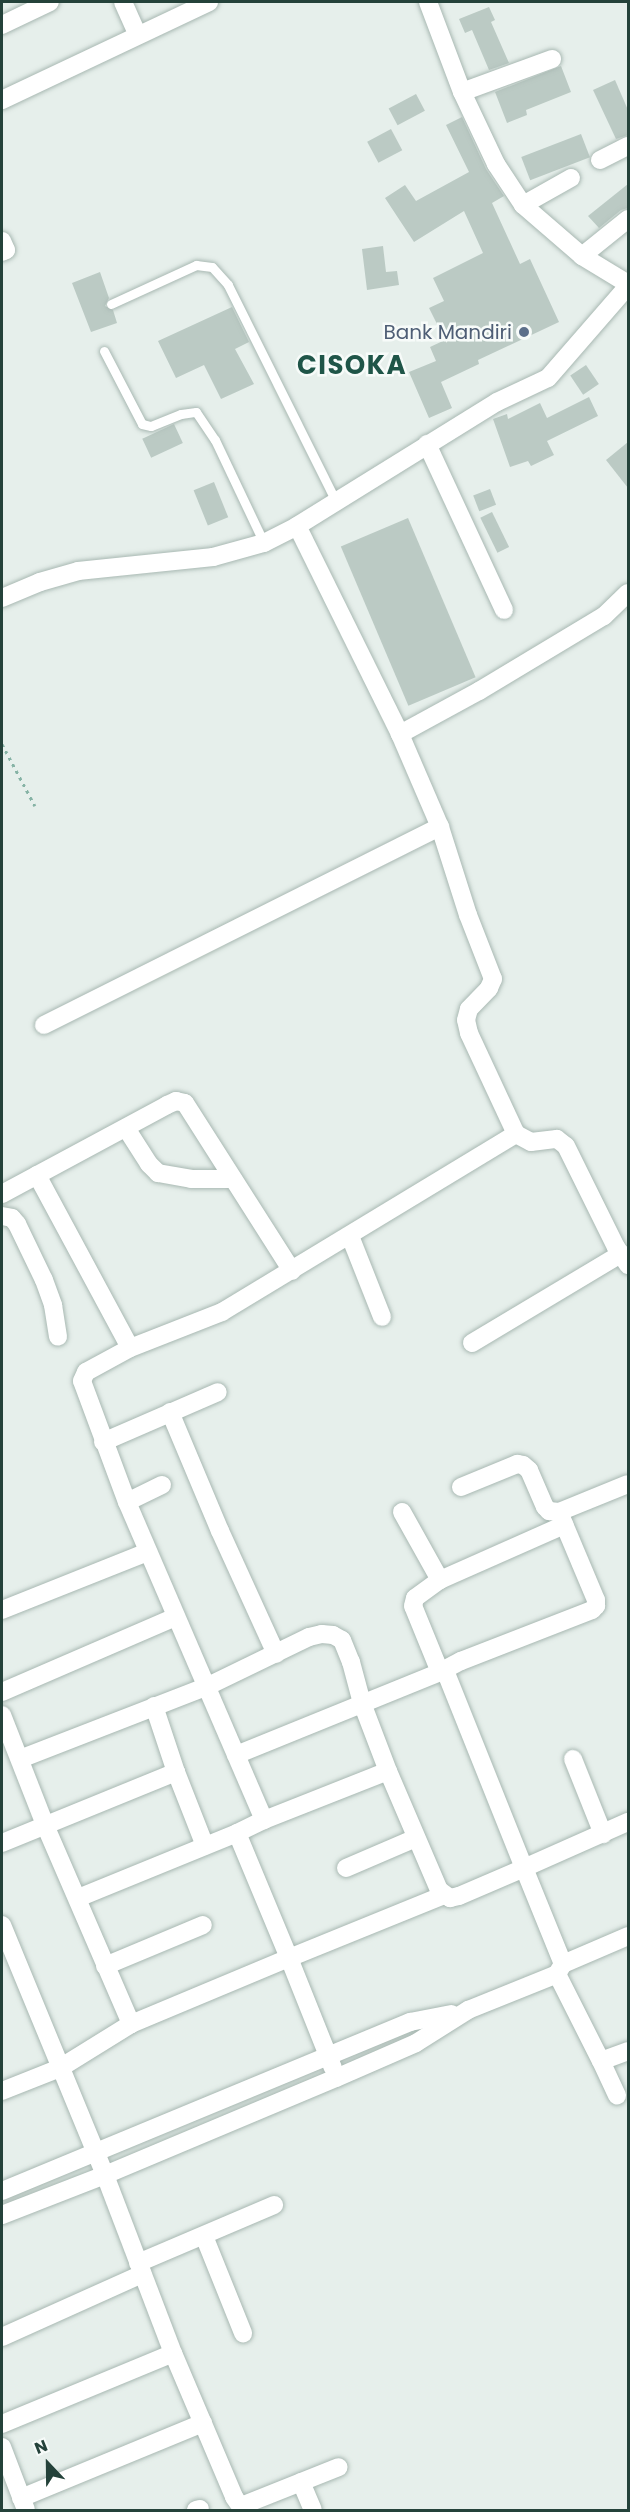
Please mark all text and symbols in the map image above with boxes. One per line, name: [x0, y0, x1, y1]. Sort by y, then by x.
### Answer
place label: Bank Mandiri: [383, 320, 512, 344]
marker: Bank Mandiri: [517, 325, 531, 339]
district label: CISOKA: [297, 350, 407, 382]
north arrow: [18, 2434, 78, 2494]
text: N: [31, 2434, 51, 2460]

